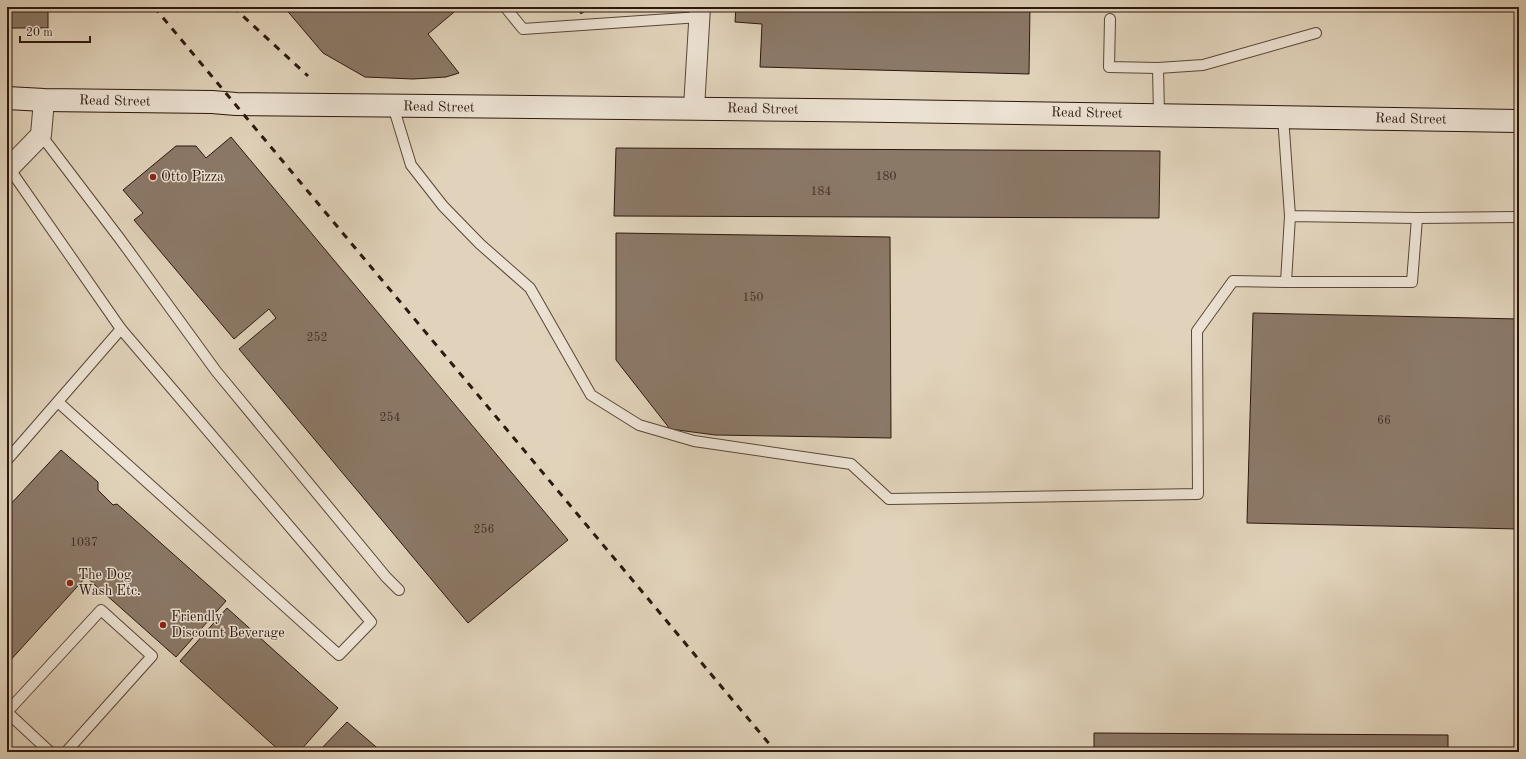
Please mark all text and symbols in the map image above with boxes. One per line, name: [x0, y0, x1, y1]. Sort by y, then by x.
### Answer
scale bar: [20, 18, 90, 44]
text: 20 m: [26, 27, 53, 39]
street label: Read Street: [79, 93, 151, 109]
street label: Read Street: [403, 99, 475, 115]
street label: Read Street: [727, 101, 799, 117]
street label: Read Street: [1051, 105, 1123, 121]
street label: Read Street: [1375, 111, 1447, 127]
place label: Otto Pizza: [161, 170, 224, 184]
house number: 180: [876, 171, 896, 183]
marker: Otto Pizza: [148, 172, 158, 182]
house number: 184: [811, 186, 831, 198]
house number: 150: [743, 291, 763, 304]
house number: 252: [307, 331, 327, 344]
house number: 254: [380, 411, 400, 424]
house number: 66: [1377, 415, 1391, 427]
house number: 256: [474, 523, 494, 536]
house number: 1037: [70, 537, 98, 549]
place label: The Dog Wash Etc.: [78, 568, 141, 598]
marker: The Dog Wash Etc.: [65, 578, 75, 588]
place label: Friendly Discount Beverage: [171, 610, 285, 640]
marker: Friendly Discount Beverage: [158, 620, 168, 630]

